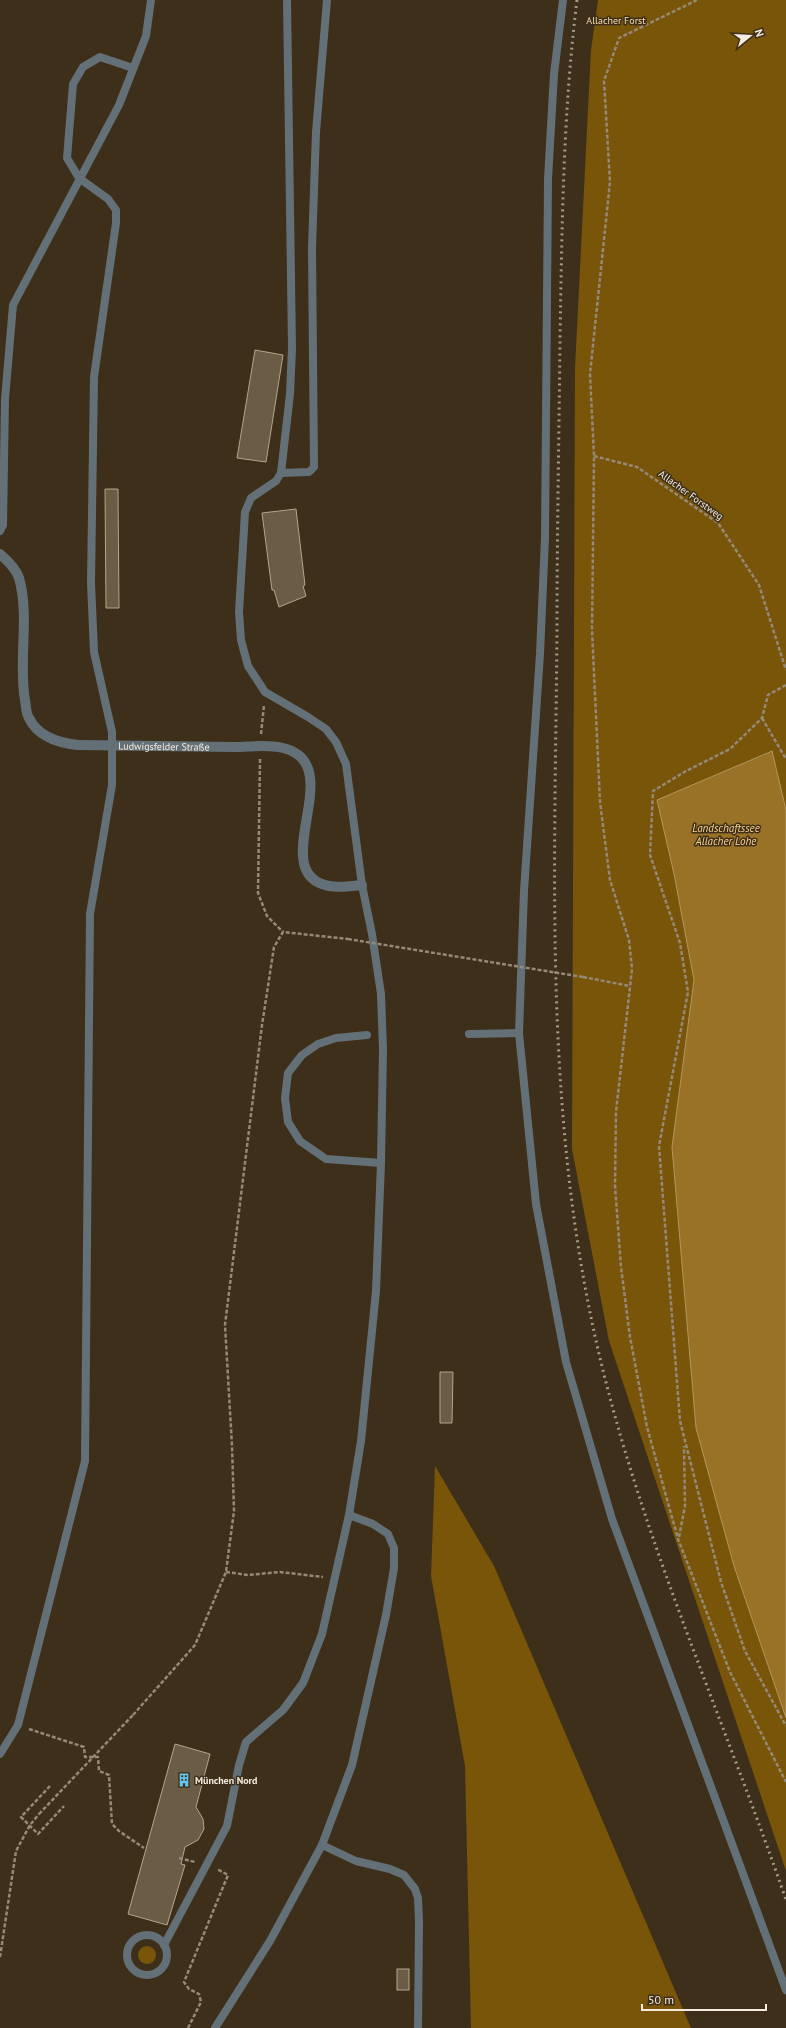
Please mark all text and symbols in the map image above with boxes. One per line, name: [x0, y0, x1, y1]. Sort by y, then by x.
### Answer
park label: Allacher Forst: [586, 14, 646, 27]
north arrow: [730, 16, 770, 56]
text: N: [752, 27, 767, 39]
street label: Allacher Forstweg: [656, 467, 726, 523]
street label: Ludwigsfelder Straße: [118, 739, 210, 753]
water label: Landschaftssee Allacher Lohe: [692, 821, 760, 848]
building icon: München Nord: [176, 1772, 192, 1788]
place label: München Nord: [195, 1774, 258, 1787]
scale bar: [642, 1986, 766, 2012]
text: 50 m: [648, 1992, 674, 2007]

